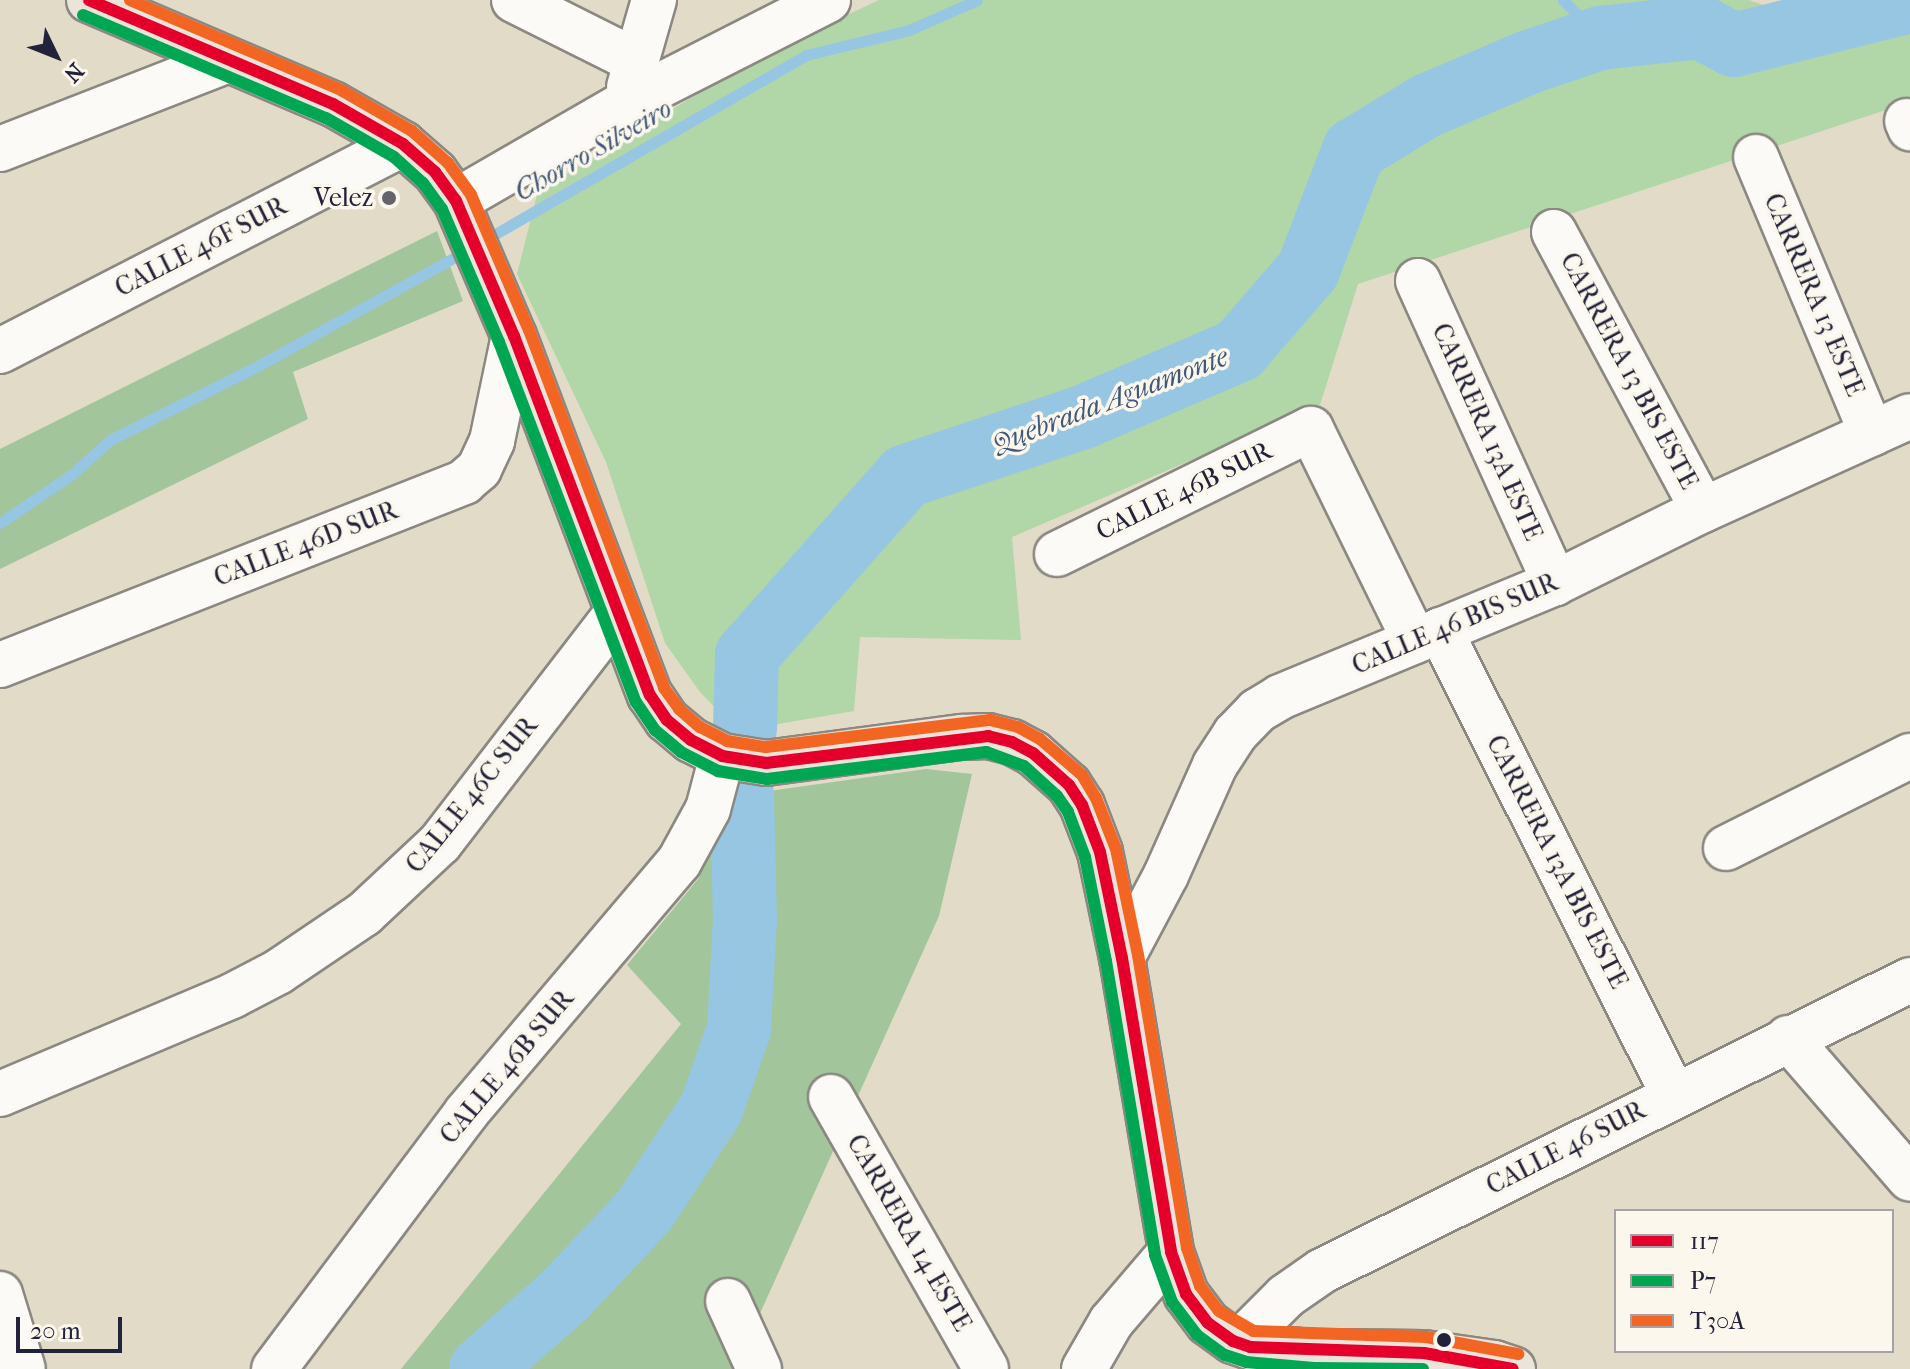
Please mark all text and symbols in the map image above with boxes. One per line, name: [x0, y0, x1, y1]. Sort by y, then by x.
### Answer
north arrow: [16, 16, 96, 96]
text: N: [58, 57, 89, 87]
water label: Chorro Silveiro: [508, 91, 678, 209]
place label: Velez: [313, 182, 373, 214]
marker: Velez: [380, 189, 398, 207]
street label: CARRERA 13 ESTE: [1757, 189, 1871, 401]
street label: CALLE 46F SUR: [110, 190, 292, 304]
street label: CARRERA 13 BIS ESTE: [1553, 247, 1705, 495]
street label: CARRERA 13A ESTE: [1425, 319, 1549, 545]
water label: Quebrada Aguamonte: [988, 340, 1232, 460]
street label: CALLE 46B SUR: [1091, 435, 1277, 547]
street label: CALLE 46D SUR: [210, 495, 402, 593]
street label: CALLE 46 BIS SUR: [1347, 567, 1563, 681]
street label: CALLE 46C SUR: [399, 711, 545, 879]
street label: CARRERA 13A BIS ESTE: [1480, 730, 1634, 994]
street label: CALLE 46B SUR: [434, 984, 580, 1150]
street label: CALLE 46 SUR: [1481, 1094, 1651, 1202]
street label: CARRERA 14 ESTE: [840, 1129, 978, 1337]
legend: [1614, 1209, 1894, 1353]
text: 117: [1690, 1227, 1719, 1255]
text: P7: [1690, 1267, 1716, 1295]
scale bar: [20, 1301, 126, 1351]
text: T30A: [1690, 1307, 1745, 1335]
text: 20 m: [30, 1317, 81, 1345]
unlabelled marker: [1436, 1332, 1452, 1348]

